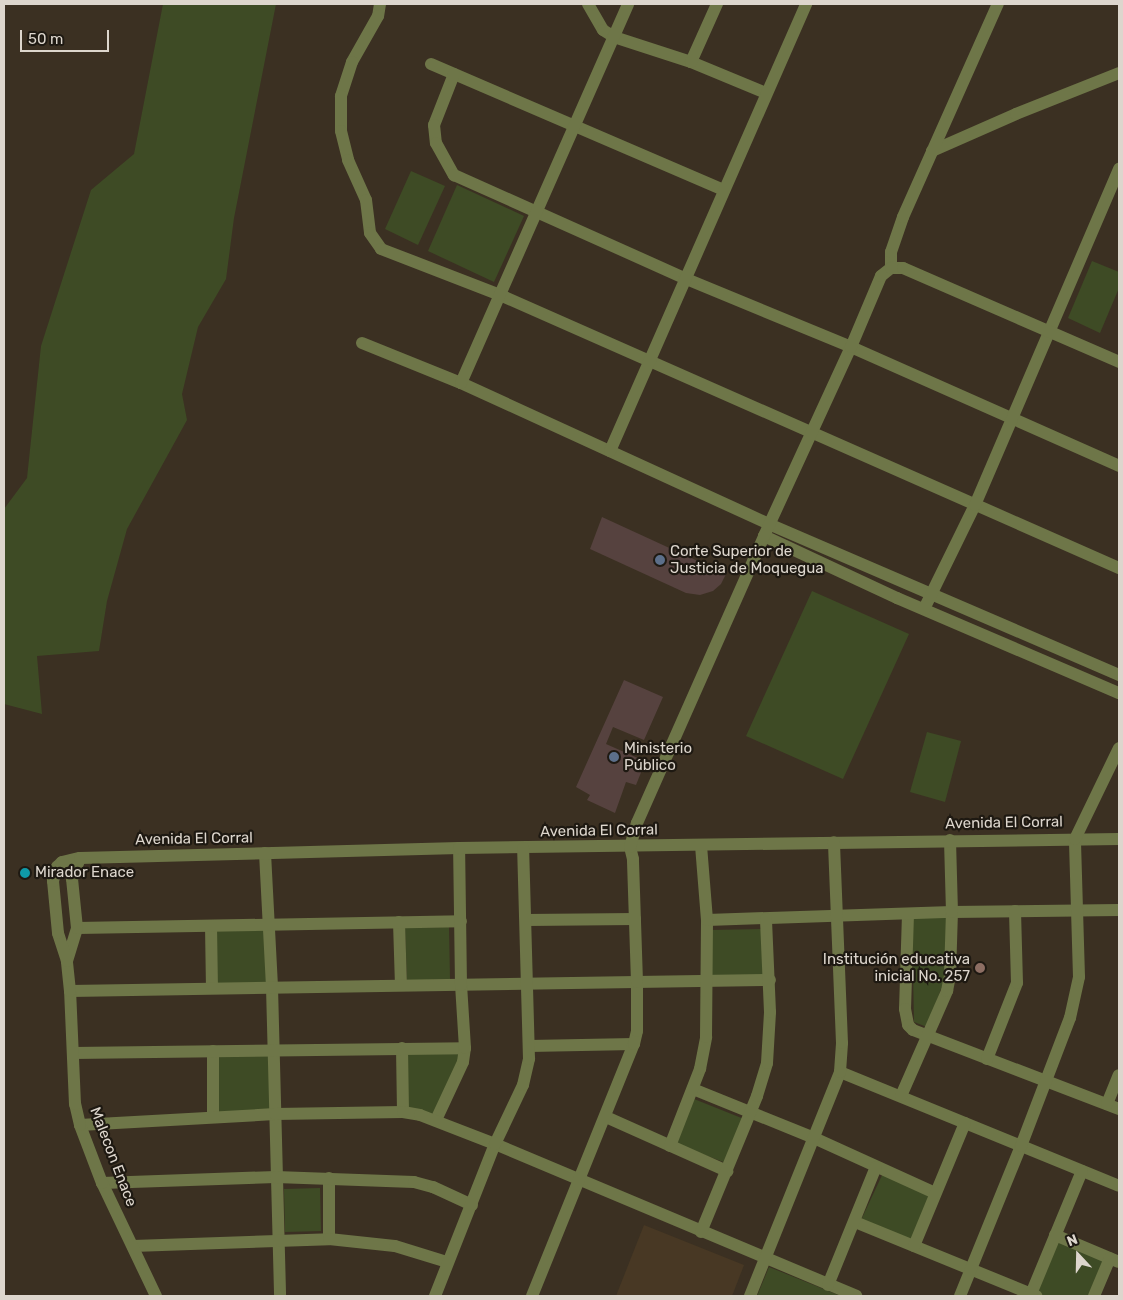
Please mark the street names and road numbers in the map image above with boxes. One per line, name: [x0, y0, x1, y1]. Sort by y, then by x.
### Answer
street label: Avenida El Corral: [945, 813, 1063, 833]
street label: Avenida El Corral: [540, 821, 658, 841]
street label: Avenida El Corral: [135, 829, 253, 849]
street label: Malecon Enace: [86, 1105, 140, 1209]

